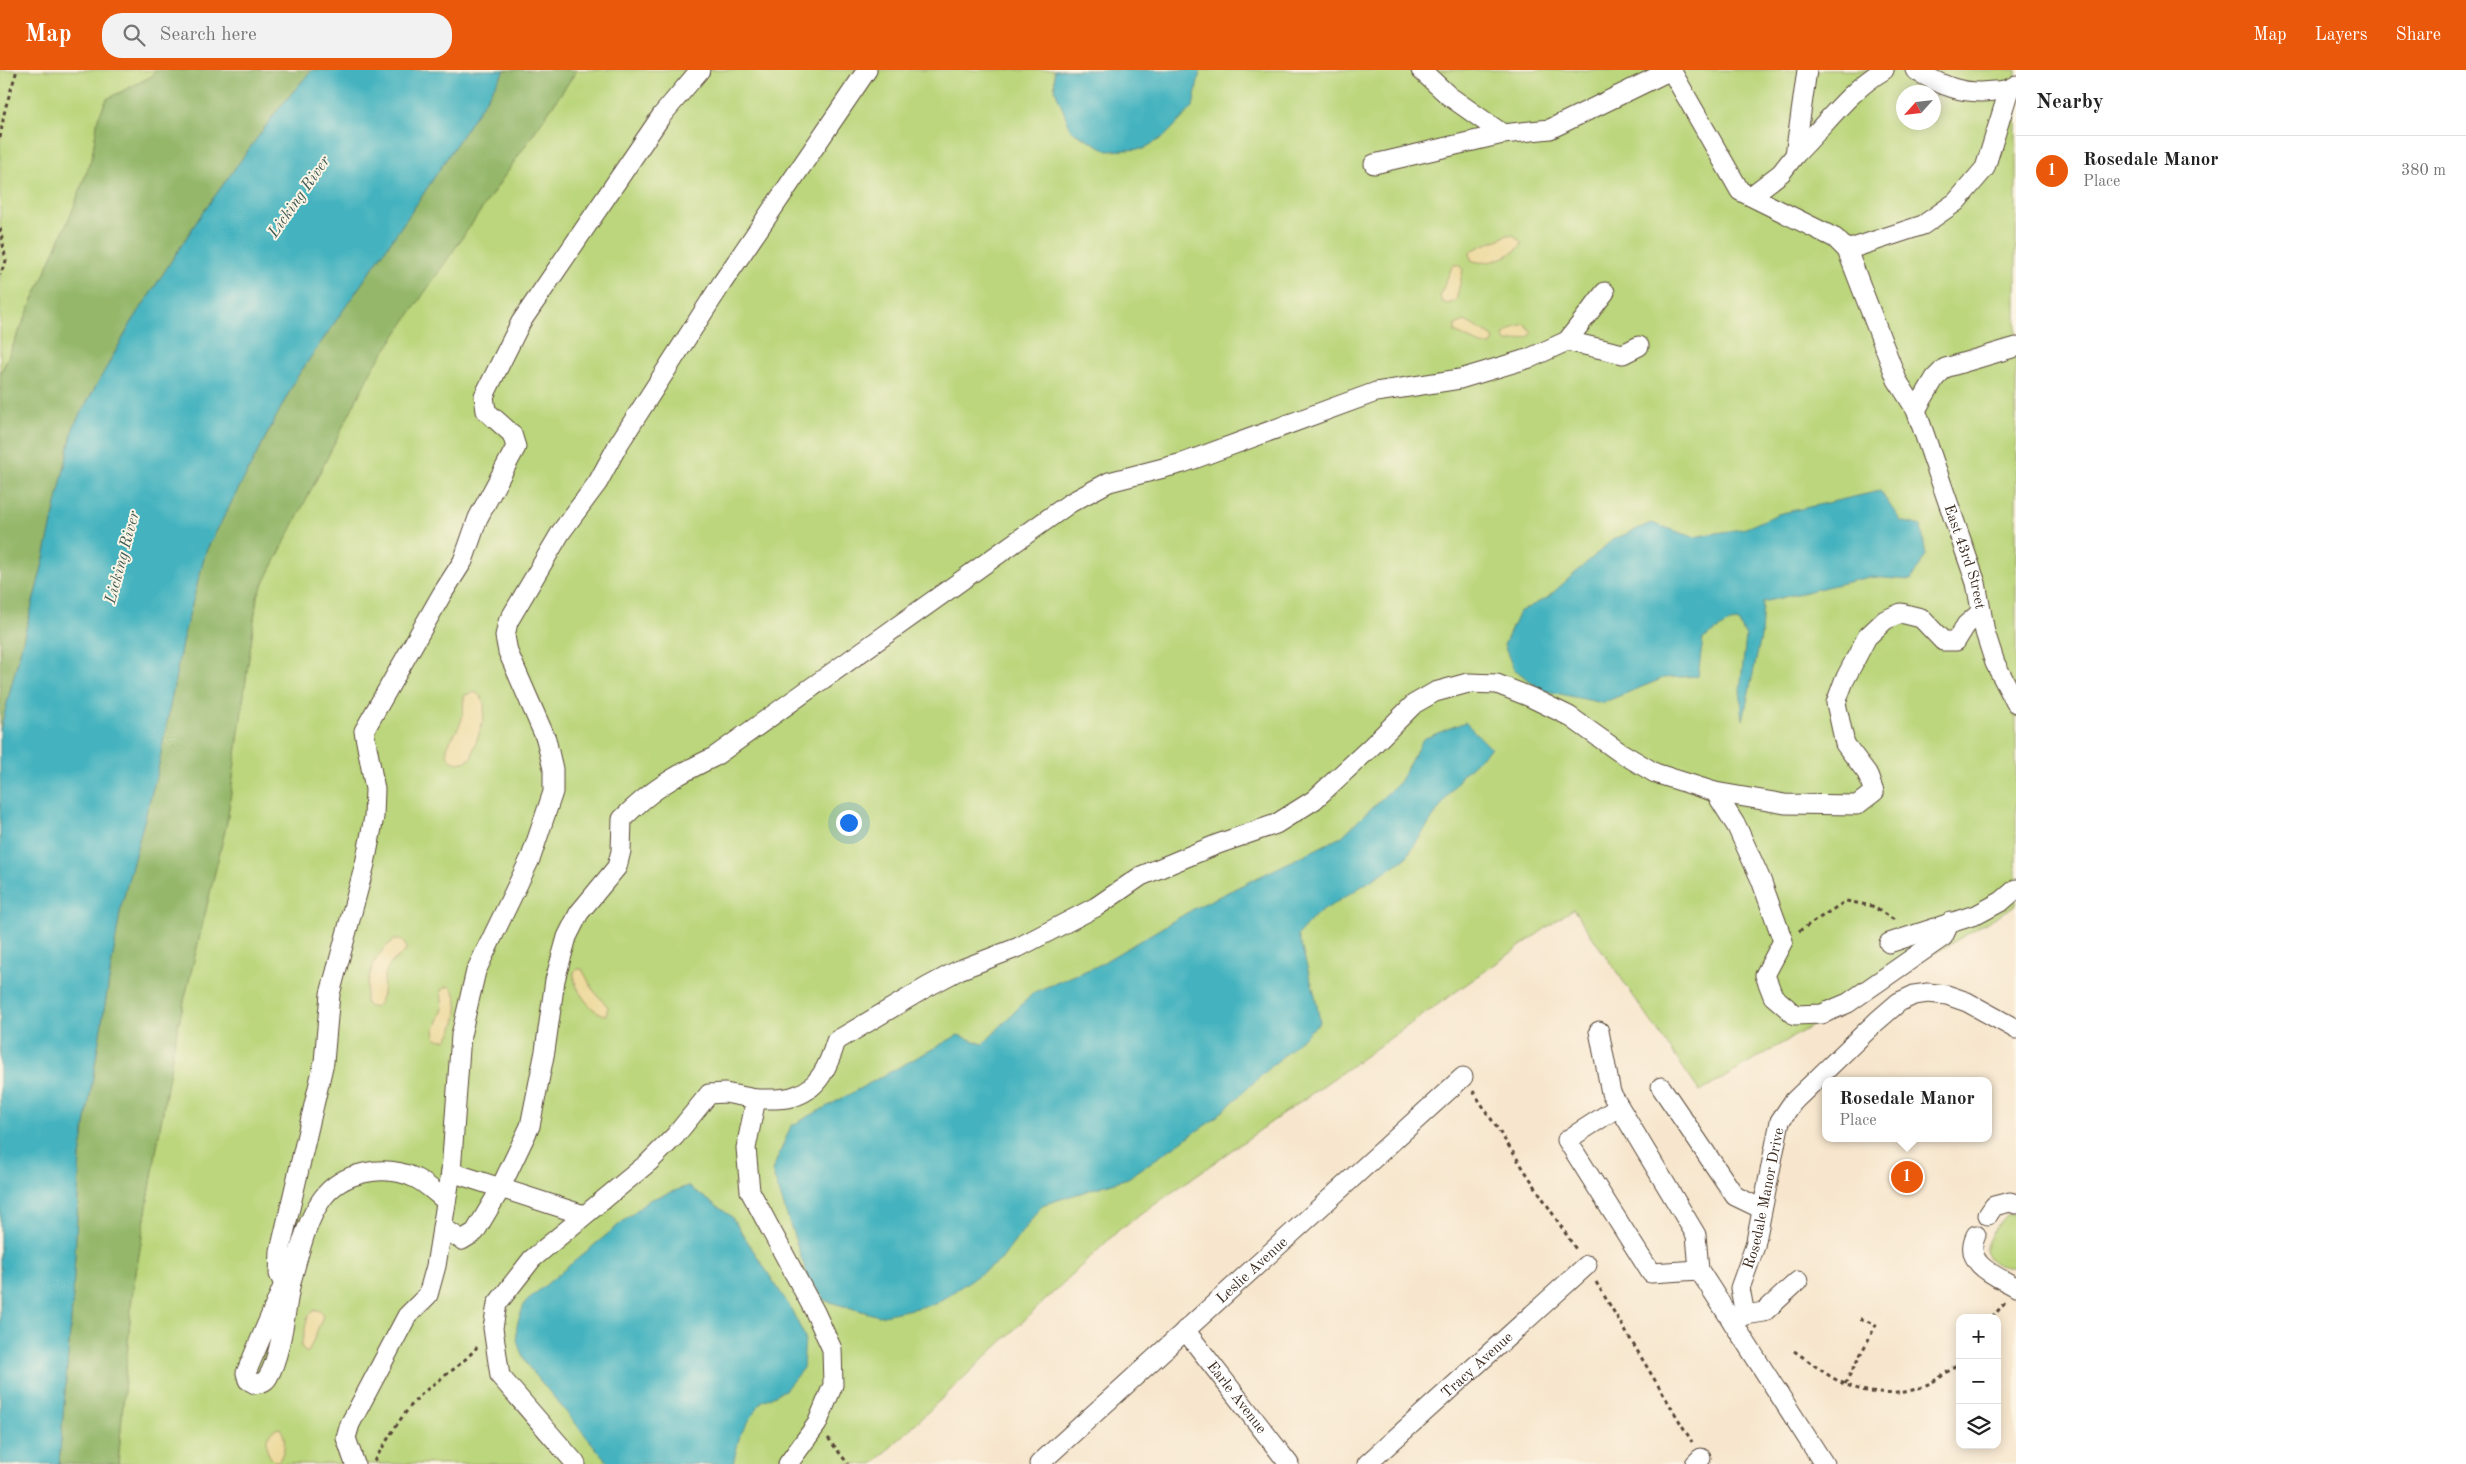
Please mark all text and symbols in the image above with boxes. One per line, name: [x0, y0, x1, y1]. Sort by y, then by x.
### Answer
search box: [102, 13, 452, 58]
icon: search: [120, 21, 148, 49]
text: Map: [25, 23, 72, 47]
text: Search here: [160, 26, 257, 45]
text: Map: [2253, 26, 2287, 44]
text: Layers: [2315, 26, 2367, 44]
text: Share: [2395, 26, 2441, 44]
north arrow: [1896, 85, 1941, 130]
text: Nearby: [2036, 92, 2104, 113]
text: Rosedale Manor: [2083, 151, 2219, 170]
water label: Licking River: [265, 153, 334, 242]
text: 1: [2047, 163, 2057, 179]
text: 380 m: [2401, 163, 2446, 179]
text: Place: [2083, 174, 2120, 190]
street label: East 43rd Street: [1940, 503, 1987, 611]
water label: Licking River: [103, 508, 143, 607]
your location: [836, 810, 862, 836]
popup: [1822, 1077, 1992, 1142]
text: Rosedale Manor: [1839, 1090, 1975, 1109]
text: Place: [1839, 1113, 1877, 1129]
street label: Rosedale Manor Drive: [1741, 1127, 1787, 1271]
pin: 1: [1891, 1158, 1923, 1196]
street label: Leslie Avenue: [1214, 1235, 1291, 1307]
map controls: [1956, 1314, 2001, 1449]
button: +: [1956, 1314, 2001, 1359]
street label: Tracy Avenue: [1439, 1330, 1516, 1402]
street label: Earle Avenue: [1203, 1359, 1269, 1437]
button: −: [1956, 1359, 2001, 1404]
button: layers: [1956, 1404, 2001, 1449]

